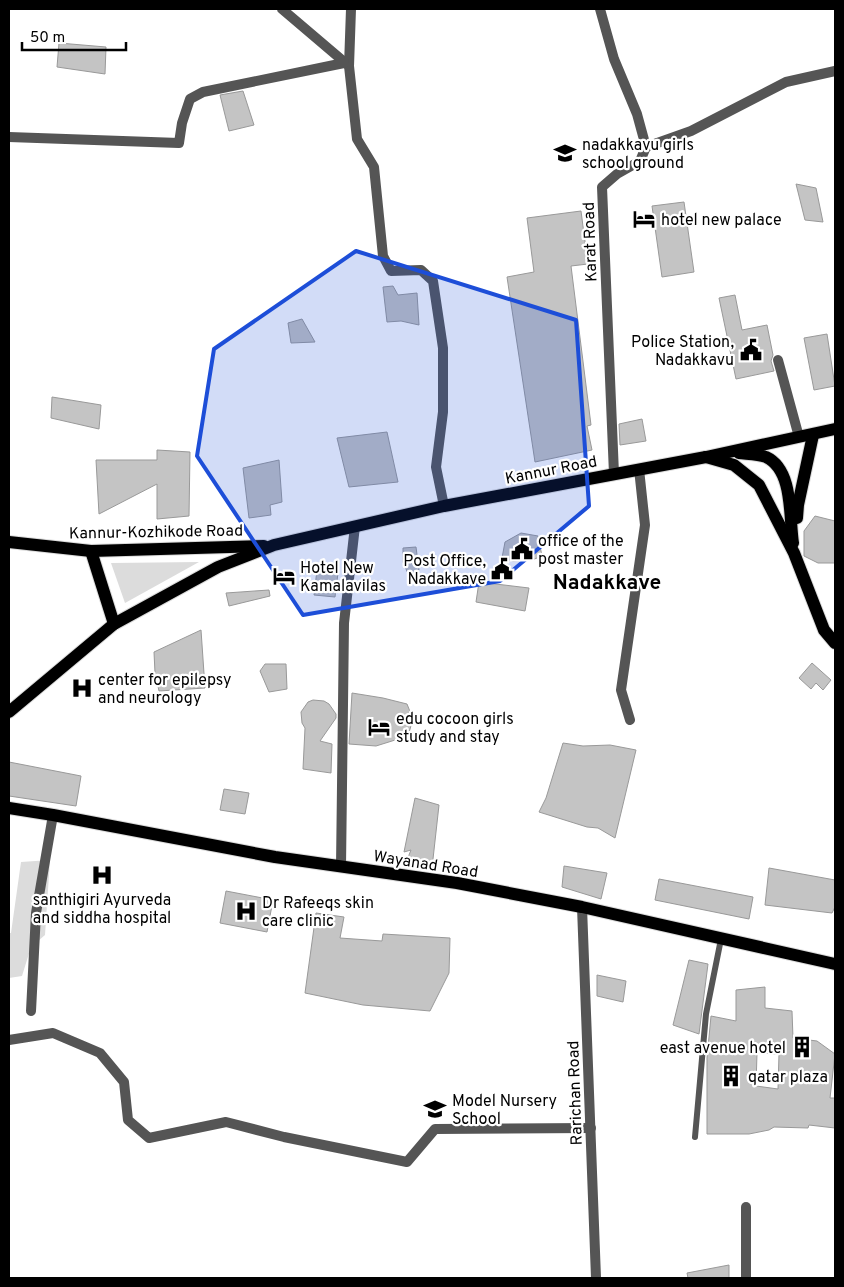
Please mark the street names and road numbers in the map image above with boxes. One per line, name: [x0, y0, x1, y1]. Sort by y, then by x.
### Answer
street label: Karat Road: [580, 202, 602, 282]
street label: Kannur Road: [504, 452, 599, 490]
street label: Kannur-Kozhikode Road: [69, 521, 243, 545]
street label: Wayanad Road: [372, 847, 479, 883]
street label: Rarichan Road: [564, 1040, 588, 1146]

